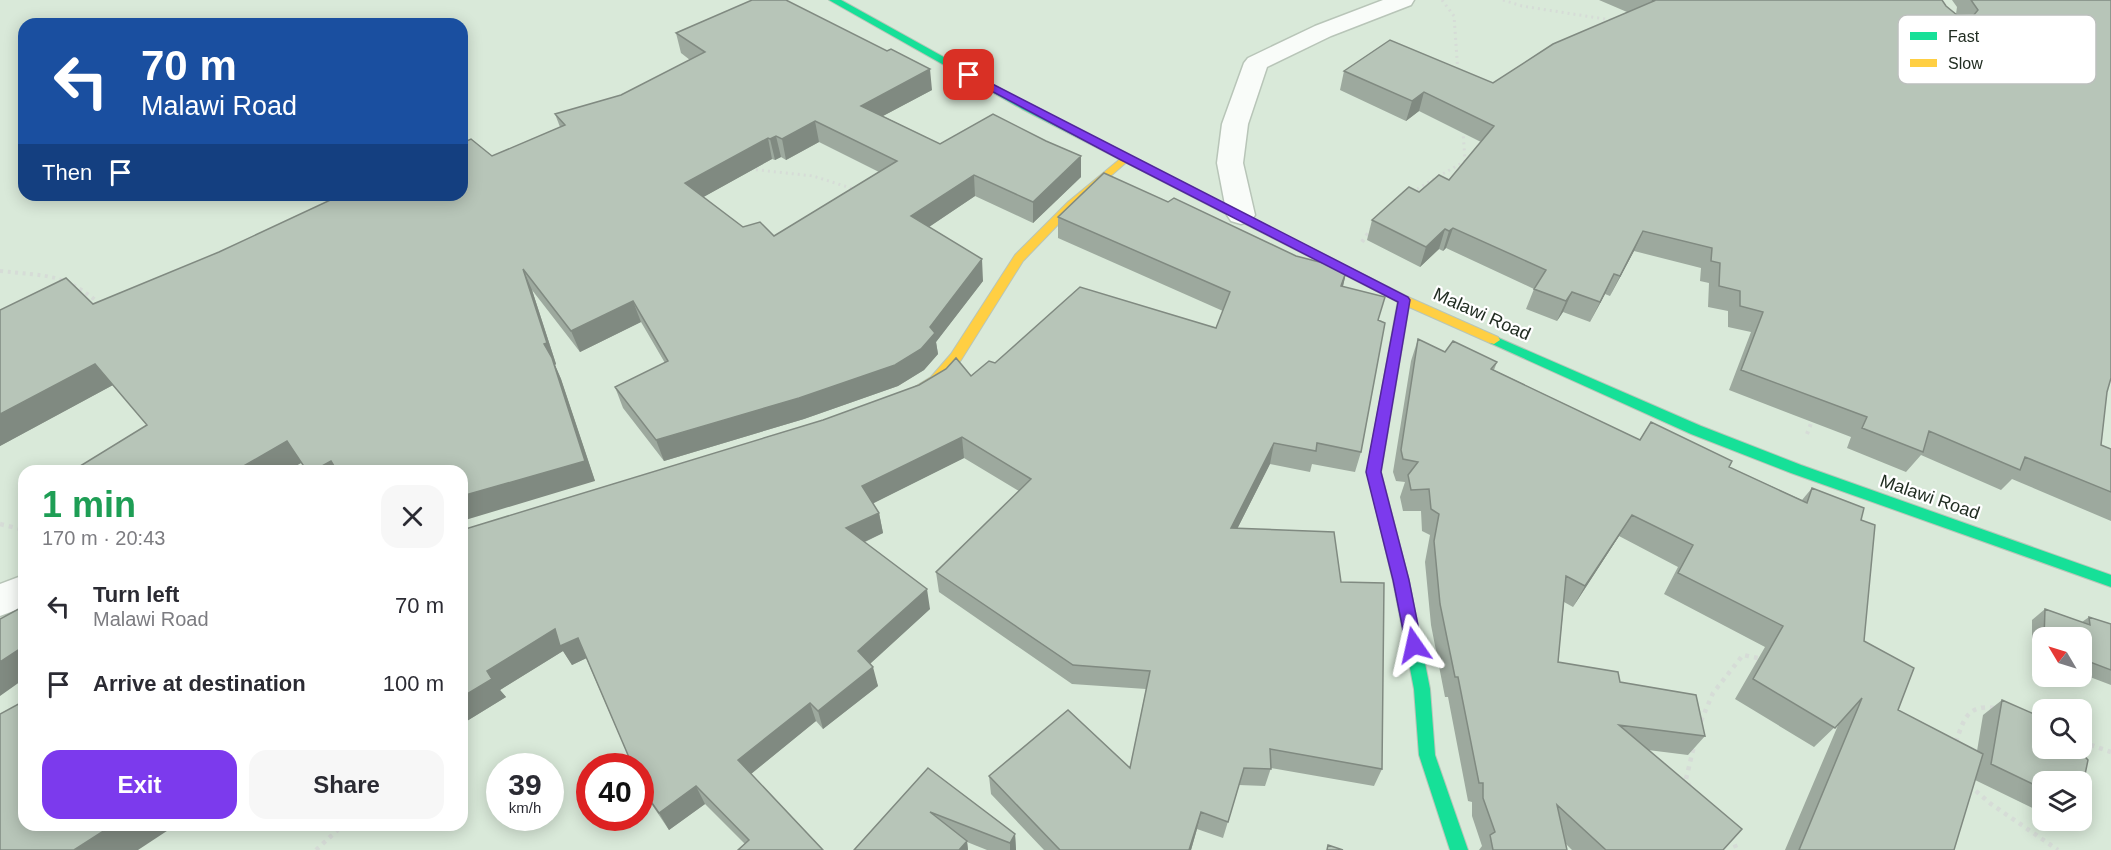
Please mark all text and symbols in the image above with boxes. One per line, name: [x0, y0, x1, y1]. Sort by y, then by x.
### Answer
legend: [1898, 15, 2096, 84]
text: Fast: [1948, 28, 1980, 45]
icon: left: [42, 42, 120, 120]
text: 70 m: [141, 42, 237, 89]
pin: [943, 49, 994, 100]
text: Slow: [1948, 55, 1983, 72]
icon: arrive: [952, 58, 985, 91]
text: Malawi Road: [141, 91, 297, 121]
icon: arrive: [104, 156, 137, 189]
text: Then: [42, 160, 92, 185]
street label: Malawi Road: [1430, 284, 1534, 344]
street label: Malawi Road: [1878, 471, 1982, 523]
text: 1 min: [42, 484, 136, 525]
button: close: [381, 485, 444, 548]
text: 170 m · 20:43: [42, 527, 165, 549]
text: Turn left: [93, 582, 179, 607]
icon: left: [42, 590, 75, 623]
text: 70 m: [395, 593, 444, 618]
text: Malawi Road: [93, 608, 209, 630]
position arrow: [1382, 613, 1446, 677]
north arrow: [2032, 627, 2092, 687]
map controls: [2032, 627, 2092, 831]
icon: arrive: [42, 668, 75, 701]
text: Arrive at destination: [93, 671, 306, 696]
text: 100 m: [383, 671, 444, 696]
button: search: [2032, 699, 2092, 759]
button: Exit: [42, 750, 237, 819]
button: Share: [249, 750, 444, 819]
speed limit sign: 40: [576, 753, 654, 831]
text: 39: [508, 768, 542, 801]
button: layers: [2032, 771, 2092, 831]
text: km/h: [509, 799, 541, 816]

